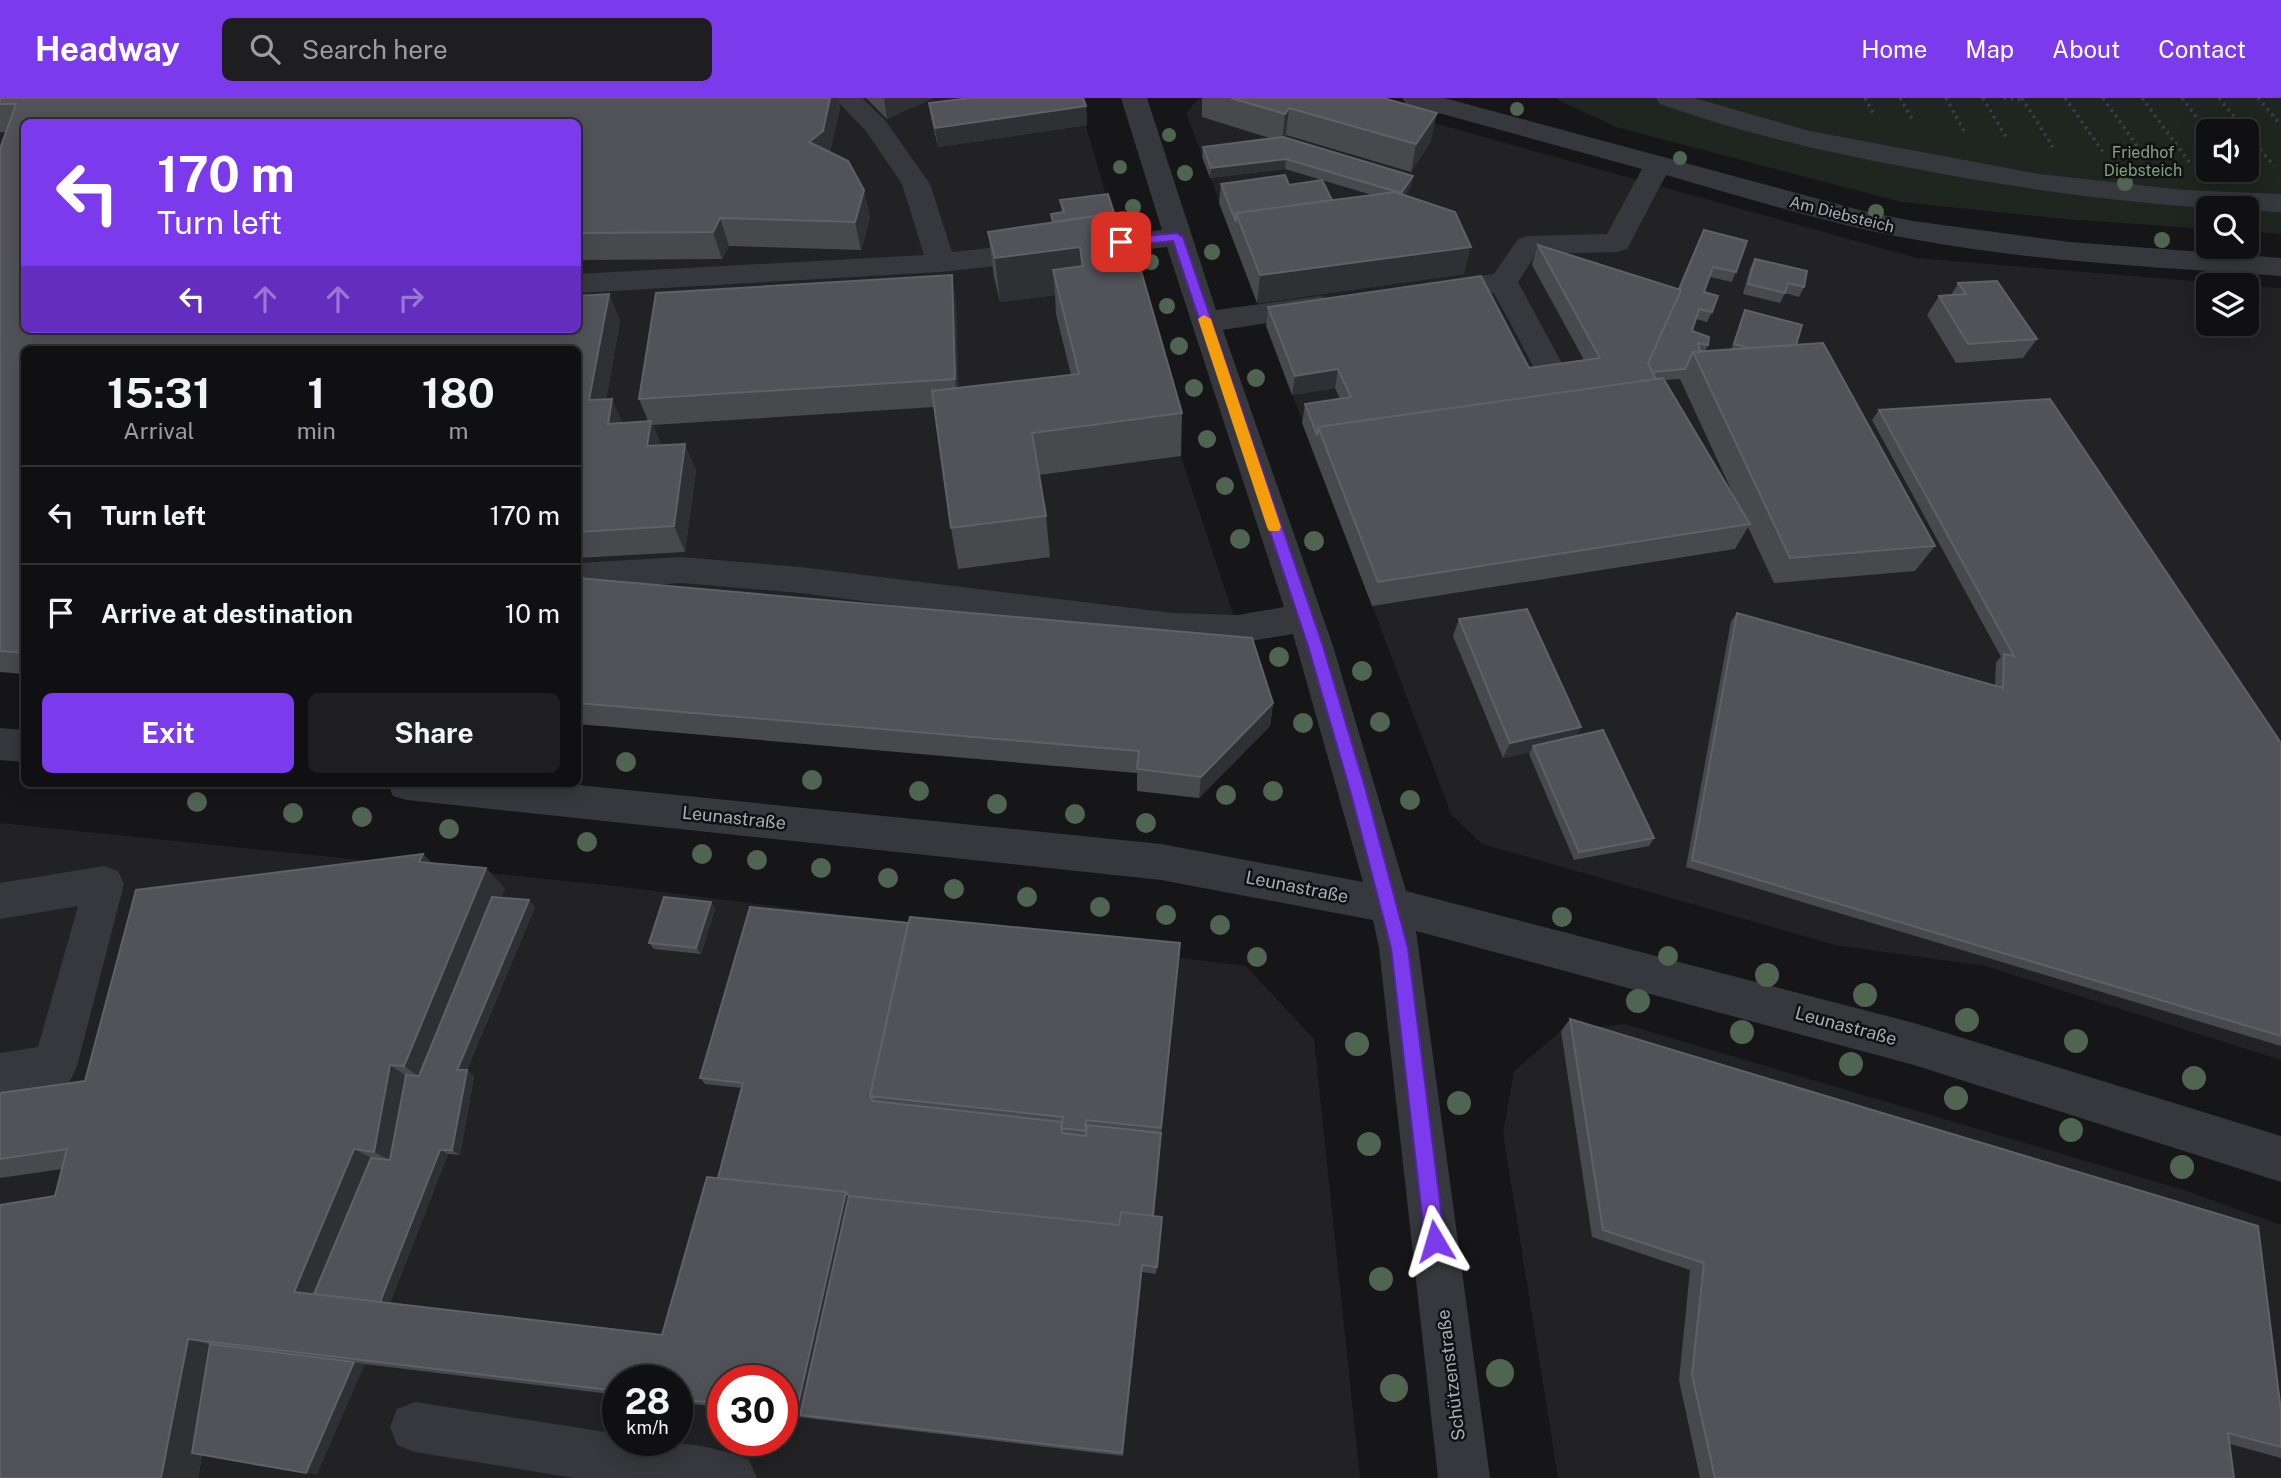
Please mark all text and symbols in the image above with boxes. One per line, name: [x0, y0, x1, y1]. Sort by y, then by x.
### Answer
search box: [222, 18, 712, 81]
text: Headway: [35, 30, 180, 68]
icon: search: [246, 30, 284, 68]
text: Search here: [302, 34, 448, 65]
text: Home: [1861, 35, 1927, 63]
text: Map: [1965, 35, 2014, 63]
text: About: [2052, 35, 2120, 63]
text: Contact: [2158, 35, 2246, 63]
map controls: [2196, 119, 2259, 336]
button: sound: [2196, 119, 2259, 182]
park label: Friedhof Diebsteich: [2104, 143, 2182, 180]
text: 170 m: [157, 145, 295, 203]
icon: left: [42, 147, 133, 238]
street label: Am Diebsteich: [1787, 192, 1896, 237]
button: search: [2196, 196, 2259, 259]
text: Turn left: [157, 204, 282, 241]
pin: [1091, 212, 1151, 272]
icon: arrive: [1102, 223, 1140, 261]
button: layers: [2196, 273, 2259, 336]
icon: left: [173, 280, 211, 318]
icon: ahead: [246, 280, 284, 318]
icon: ahead: [319, 280, 357, 318]
icon: right: [392, 280, 430, 318]
text: 15:31: [107, 368, 211, 417]
text: 1: [307, 368, 325, 417]
text: 180: [422, 368, 495, 417]
text: Arrival: [123, 417, 194, 444]
text: min: [297, 417, 336, 444]
text: m: [448, 417, 468, 444]
icon: left: [42, 496, 80, 534]
text: Turn left: [101, 500, 206, 531]
text: 170 m: [490, 500, 560, 531]
icon: arrive: [42, 594, 80, 632]
text: Arrive at destination: [101, 598, 353, 629]
text: 10 m: [505, 598, 560, 629]
button: Exit: [42, 693, 294, 773]
button: Share: [308, 693, 560, 773]
street label: Leunastraße: [681, 802, 787, 833]
street label: Leunastraße: [1244, 866, 1350, 907]
street label: Leunastraße: [1793, 1002, 1899, 1049]
position arrow: [1398, 1204, 1472, 1278]
street label: Schützenstraße: [1432, 1308, 1469, 1442]
speed limit sign: 30: [707, 1365, 798, 1456]
text: 28: [625, 1381, 670, 1422]
text: km/h: [626, 1417, 669, 1438]

